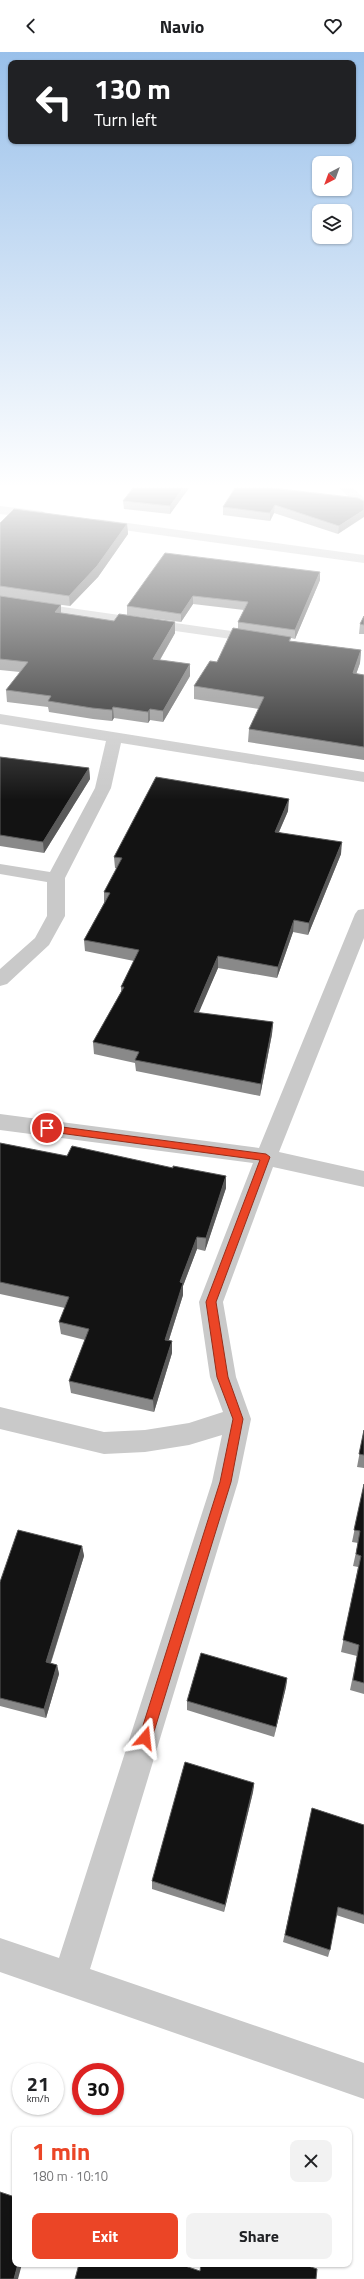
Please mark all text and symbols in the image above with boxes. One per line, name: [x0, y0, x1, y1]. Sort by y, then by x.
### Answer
text: Navio: [160, 13, 204, 40]
icon: back: [20, 15, 42, 37]
icon: heart: [322, 15, 344, 37]
text: 130 m: [94, 67, 171, 110]
icon: left: [28, 76, 80, 128]
text: Turn left: [94, 106, 157, 133]
north arrow: [312, 156, 352, 196]
map controls: [312, 156, 352, 244]
button: layers: [312, 204, 352, 244]
pin: [30, 1111, 64, 1145]
icon: arrive: [36, 1117, 58, 1139]
position arrow: [124, 1717, 166, 1759]
speed limit sign: 30: [72, 2063, 124, 2115]
text: 21: [27, 2068, 49, 2099]
text: km/h: [27, 2091, 49, 2106]
text: 1 min: [32, 2133, 90, 2169]
button: close: [290, 2140, 332, 2182]
text: 180 m · 10:10: [32, 2166, 108, 2186]
button: Exit: [32, 2213, 178, 2259]
button: Share: [186, 2213, 332, 2259]

